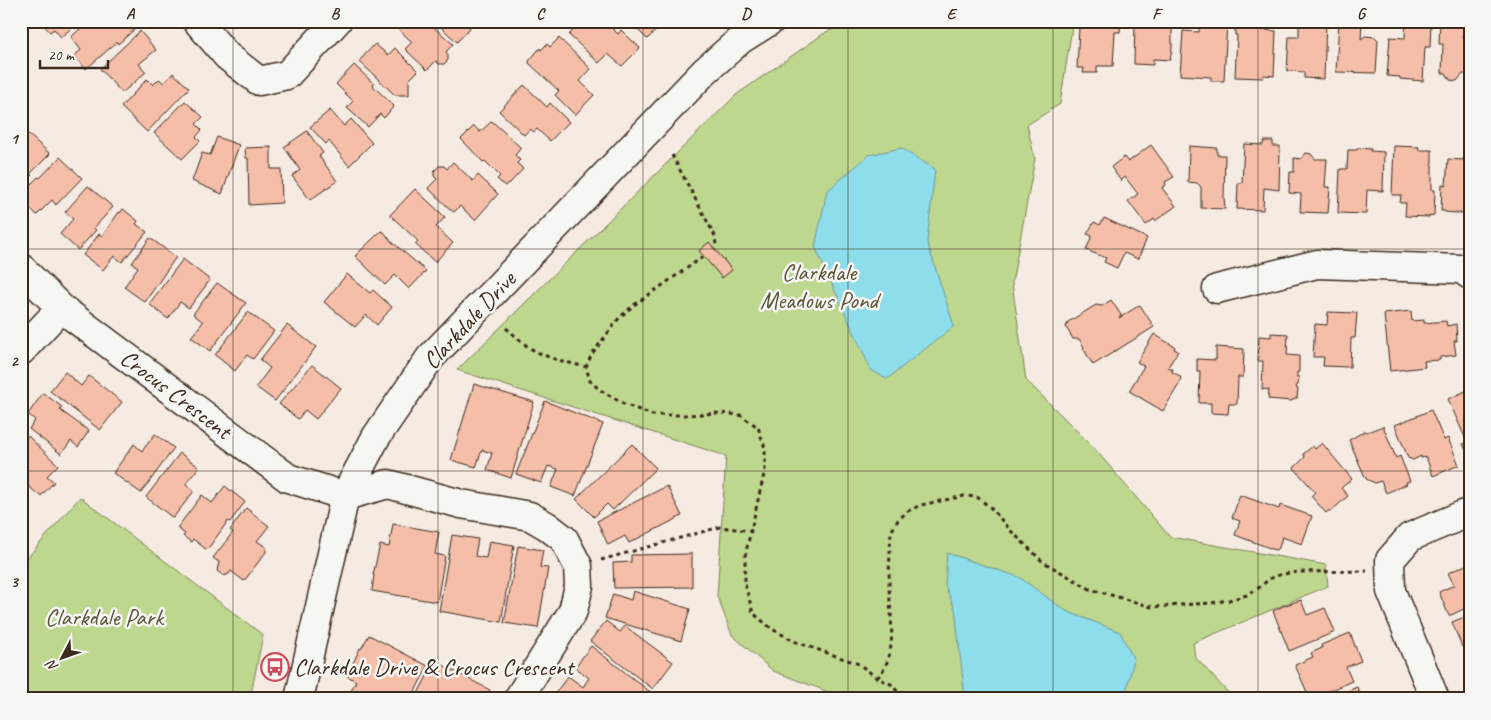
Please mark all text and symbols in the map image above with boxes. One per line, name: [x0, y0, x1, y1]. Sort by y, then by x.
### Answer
text: A: [126, 4, 136, 24]
text: B: [331, 4, 341, 24]
text: C: [536, 4, 546, 24]
text: D: [741, 4, 752, 24]
text: E: [947, 4, 958, 24]
text: F: [1152, 4, 1163, 24]
text: G: [1357, 4, 1367, 24]
scale bar: [40, 38, 108, 70]
text: 20 m: [48, 46, 75, 65]
text: 1: [10, 129, 19, 149]
park label: Clarkdale Meadows Pond: [760, 257, 882, 315]
street label: Clarkdale Drive: [416, 263, 523, 375]
street label: Crocus Crescent: [115, 343, 239, 447]
text: 2: [10, 351, 19, 371]
text: 3: [10, 572, 19, 592]
park label: Clarkdale Park: [45, 602, 165, 632]
north arrow: [38, 632, 88, 682]
bus stop icon: Clarkdale Drive & Crocus Crescent: [260, 652, 290, 682]
place label: Clarkdale Drive & Crocus Crescent: [294, 652, 575, 682]
text: N: [42, 656, 62, 675]

